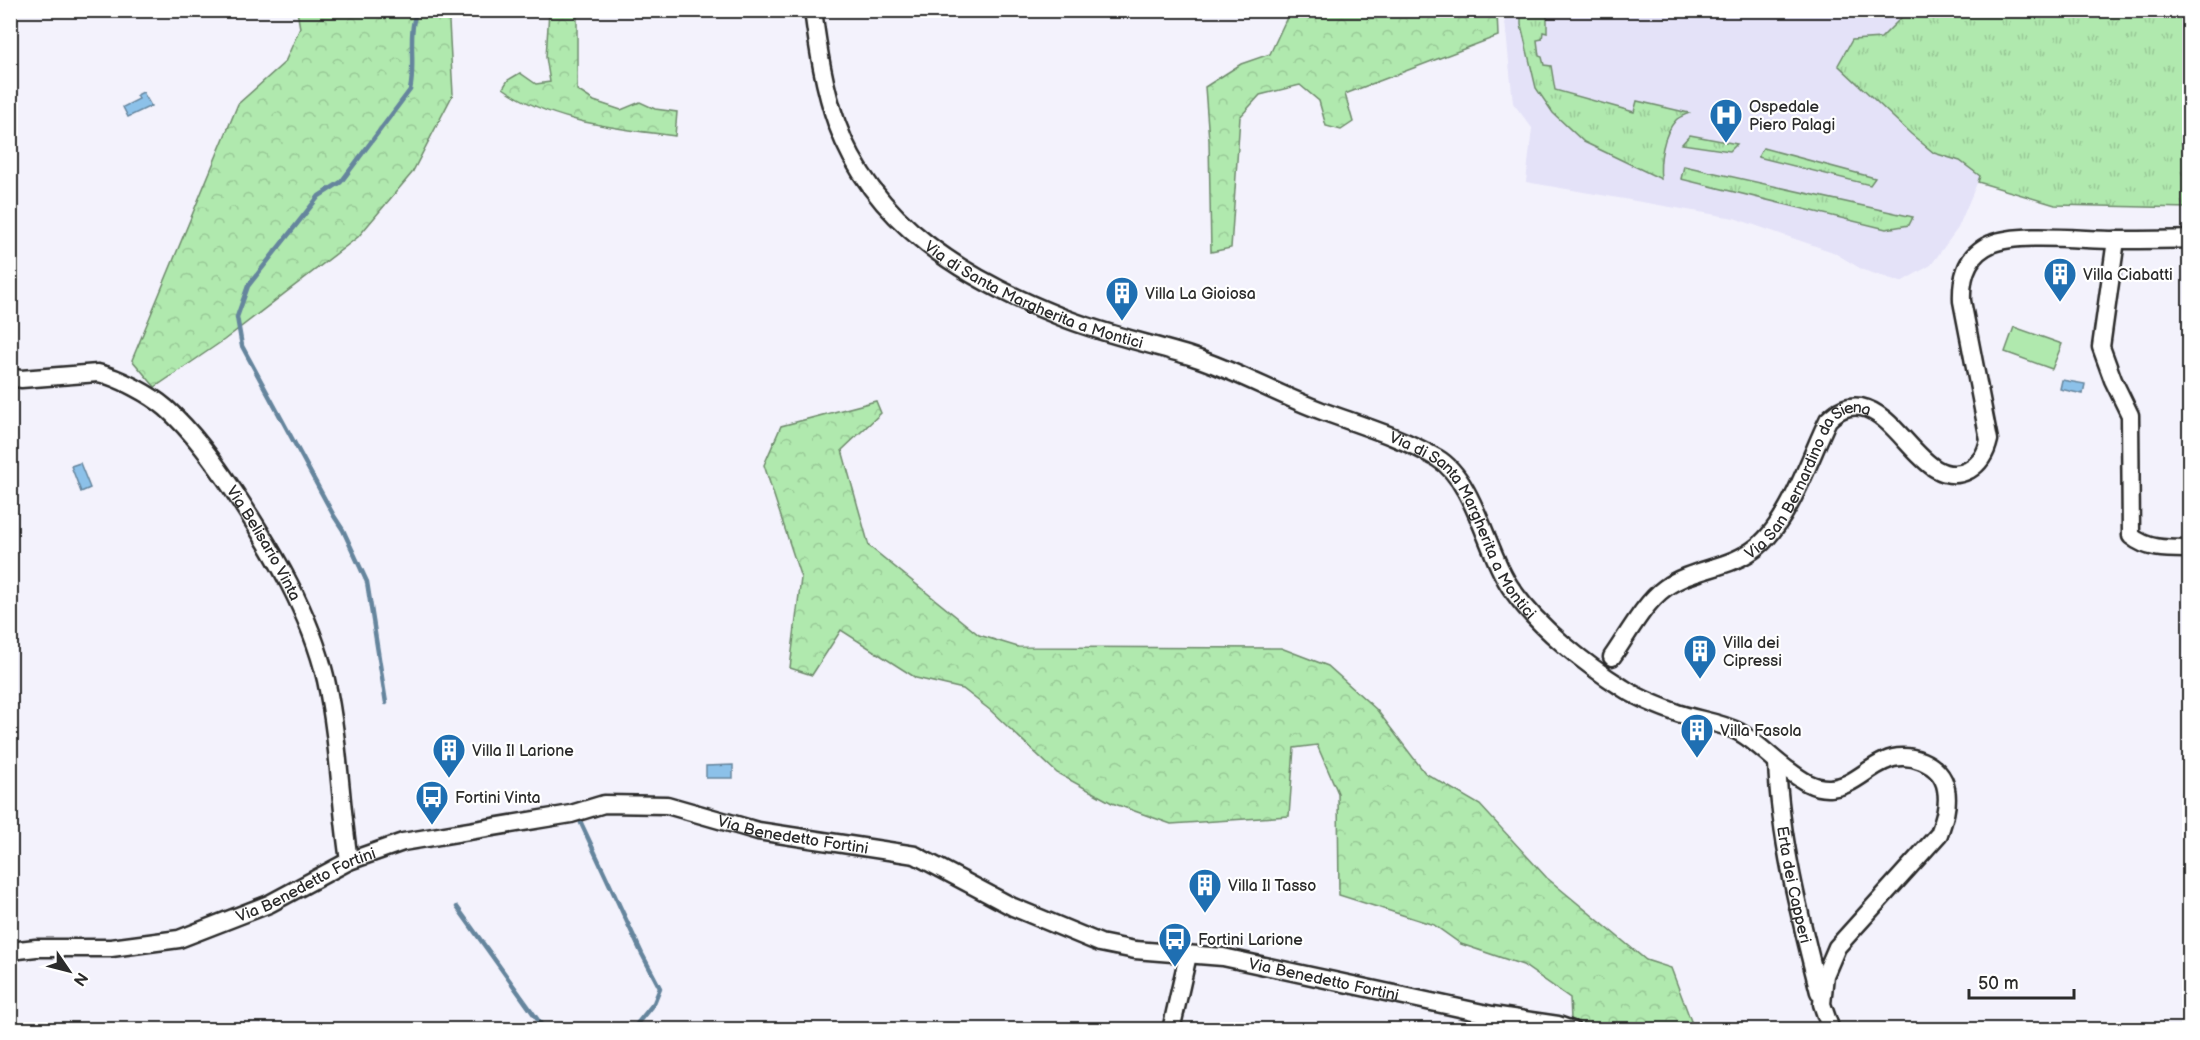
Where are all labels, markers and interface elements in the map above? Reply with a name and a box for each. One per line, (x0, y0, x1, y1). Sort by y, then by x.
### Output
hospital icon: Ospedale Piero Palagi (1708, 97, 1744, 144)
place label: Ospedale Piero Palagi (1749, 98, 1835, 135)
street label: Via di Santa Margherita a Montici (920, 237, 1145, 353)
building icon: Villa Ciabatti (2042, 256, 2078, 303)
place label: Villa Ciabatti (2083, 266, 2173, 285)
building icon: Villa La Gioiosa (1104, 275, 1140, 322)
place label: Villa La Gioiosa (1145, 285, 1256, 304)
street label: Via San Bernardino da Siena (1742, 398, 1873, 564)
street label: Via di Santa Margherita a Montici (1386, 428, 1539, 623)
street label: Via Belisario Vinta (222, 482, 304, 604)
building icon: Villa dei Cipressi (1682, 633, 1718, 680)
place label: Villa dei Cipressi (1723, 634, 1782, 671)
building icon: Villa Fasola (1679, 712, 1715, 759)
place label: Villa Fasola (1720, 722, 1802, 741)
building icon: Villa Il Larione (431, 732, 467, 779)
place label: Villa Il Larione (472, 742, 574, 761)
bus stop icon: Fortini Vinta (414, 779, 450, 826)
place label: Fortini Vinta (455, 789, 541, 808)
street label: Via Benedetto Fortini (715, 812, 870, 859)
street label: Erta dei Capperi (1772, 825, 1814, 945)
street label: Via Benedetto Fortini (234, 844, 378, 927)
building icon: Villa Il Tasso (1187, 867, 1223, 914)
place label: Villa Il Tasso (1228, 877, 1316, 896)
bus stop icon: Fortini Larione (1157, 921, 1193, 968)
place label: Fortini Larione (1198, 931, 1303, 950)
north arrow (39, 941, 99, 1001)
street label: Via Benedetto Fortini (1247, 955, 1400, 1006)
scale bar (1969, 962, 2074, 1000)
text: N (69, 968, 91, 989)
text: 50 m (1978, 973, 2019, 994)

